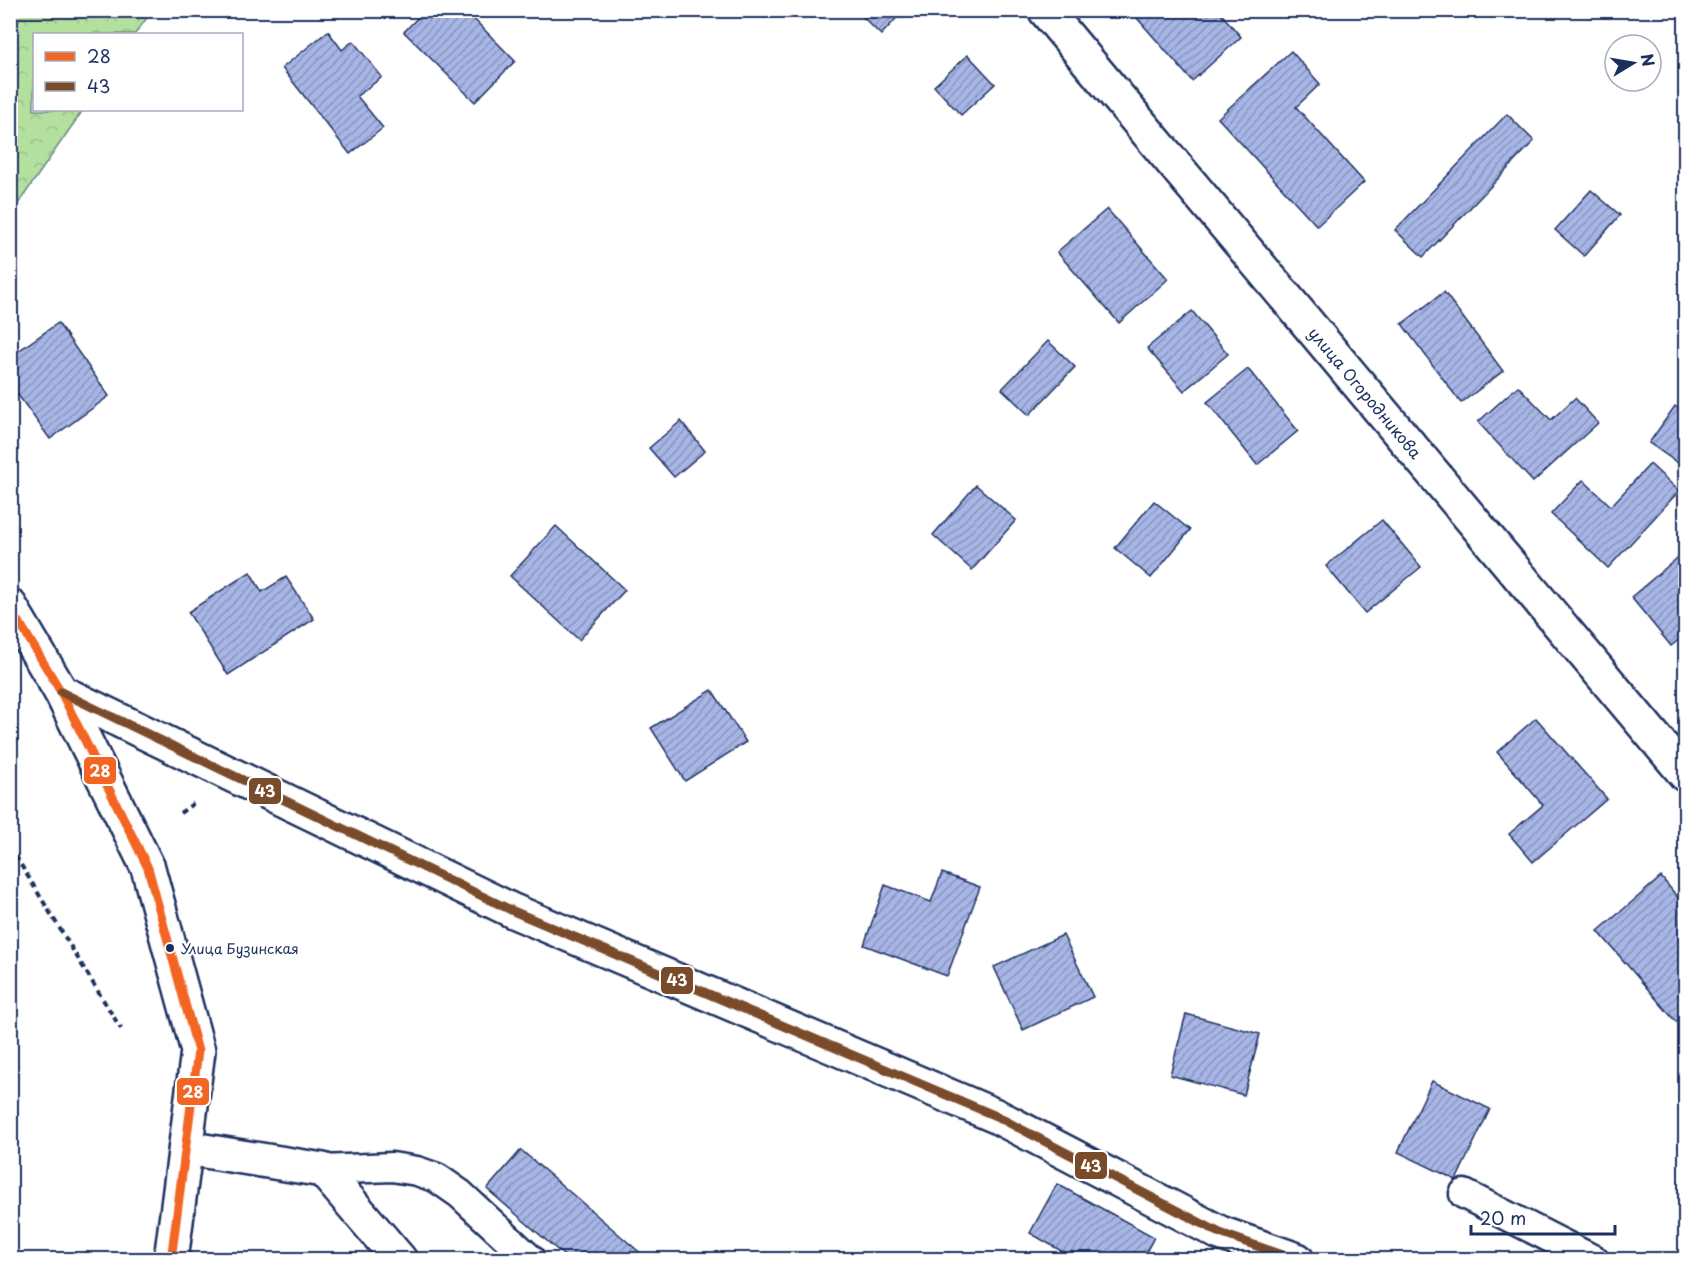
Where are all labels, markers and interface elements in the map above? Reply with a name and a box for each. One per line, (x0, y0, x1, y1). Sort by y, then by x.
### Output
legend (33, 33, 243, 111)
north arrow (1603, 33, 1663, 93)
text: 28 (87, 42, 111, 69)
text: N (1636, 51, 1662, 68)
text: 43 (87, 72, 110, 99)
street label: улица Огородникова (1304, 321, 1428, 463)
line badge: 28 (83, 756, 117, 785)
text: 28 (89, 758, 111, 782)
line badge: 43 (248, 777, 282, 805)
text: 43 (254, 778, 276, 802)
place label: Улица Бузинская (181, 938, 299, 959)
marker: Улица Бузинская (164, 942, 176, 954)
line badge: 43 (660, 966, 694, 995)
text: 43 (666, 967, 688, 991)
line badge: 28 (176, 1077, 210, 1106)
text: 28 (182, 1079, 204, 1103)
line badge: 43 (1074, 1151, 1108, 1180)
text: 43 (1080, 1153, 1102, 1177)
scale bar (1471, 1198, 1615, 1236)
text: 20 m (1480, 1204, 1526, 1231)

